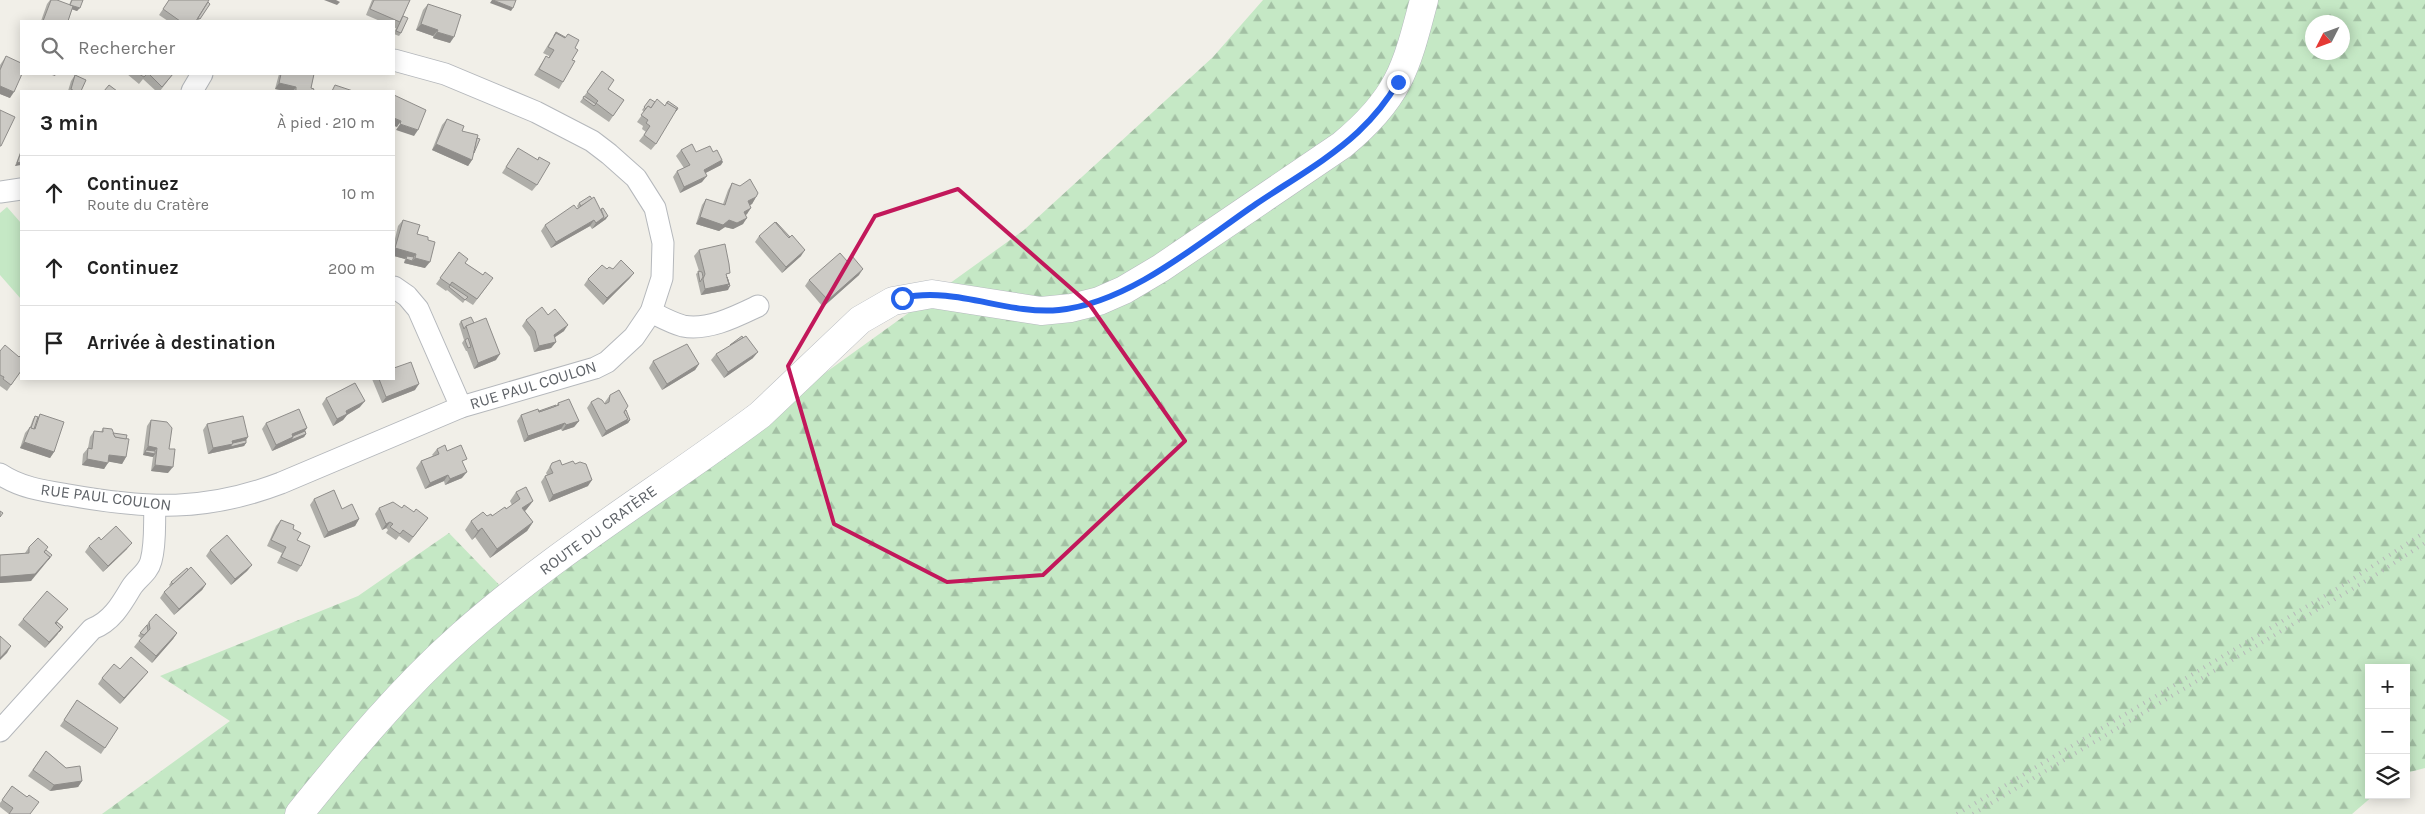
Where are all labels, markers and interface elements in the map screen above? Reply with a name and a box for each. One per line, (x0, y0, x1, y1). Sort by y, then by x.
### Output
north arrow (2305, 15, 2350, 60)
search box (20, 20, 395, 75)
icon: search (38, 34, 66, 62)
text: Rechercher (78, 37, 175, 59)
route end (1387, 71, 1410, 94)
text: 3 min (40, 111, 98, 135)
text: À pied · 210 m (277, 113, 375, 132)
text: Continuez (87, 173, 179, 195)
icon: ahead (40, 179, 68, 207)
text: 10 m (341, 184, 375, 203)
text: Route du Cratère (87, 195, 209, 214)
icon: ahead (40, 254, 68, 282)
text: Continuez (87, 257, 179, 279)
text: 200 m (328, 259, 375, 278)
route start (891, 287, 914, 310)
icon: arrive (40, 329, 68, 357)
text: Arrivée à destination (87, 332, 276, 354)
street label: RUE PAUL COULON (467, 357, 599, 413)
street label: RUE PAUL COULON (40, 480, 172, 514)
street label: ROUTE DU CRATÈRE (536, 481, 660, 579)
map controls (2365, 664, 2410, 799)
button: + (2365, 664, 2410, 709)
button: − (2365, 709, 2410, 754)
button: layers (2365, 754, 2410, 799)

